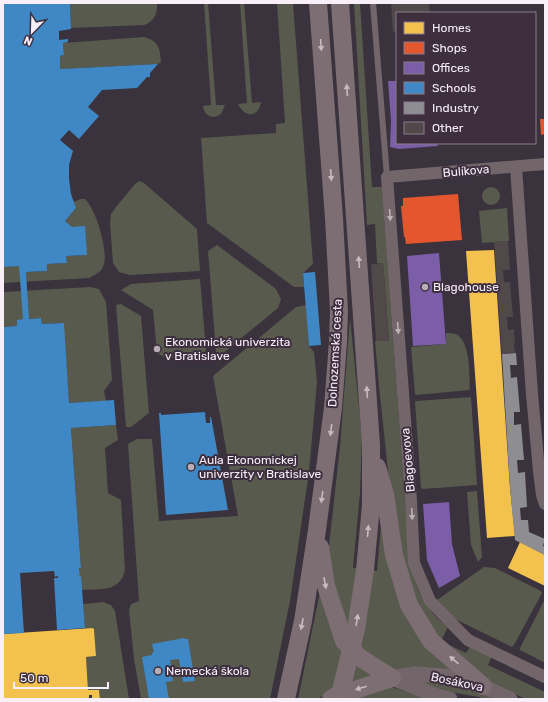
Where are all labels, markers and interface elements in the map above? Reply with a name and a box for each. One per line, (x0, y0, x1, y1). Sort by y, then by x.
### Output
north arrow (12, 12, 52, 52)
legend (396, 12, 536, 144)
text: Homes (432, 21, 471, 35)
text: N (22, 33, 34, 48)
one-way arrow (318, 39, 325, 51)
text: Shops (432, 41, 467, 55)
text: Offices (432, 61, 470, 75)
text: Schools (432, 81, 476, 95)
one-way arrow (343, 84, 350, 96)
text: Industry (432, 101, 479, 115)
text: Other (432, 121, 464, 135)
street label: Bulíkova (442, 162, 490, 180)
one-way arrow (328, 169, 335, 181)
one-way arrow (387, 209, 393, 221)
one-way arrow (355, 256, 362, 268)
place label: Blagohouse (433, 280, 499, 294)
marker: Blagohouse (420, 282, 430, 292)
street label: Dolnozemská cesta (325, 299, 345, 407)
one-way arrow (394, 322, 401, 334)
place label: Ekonomická univerzita v Bratislave (165, 335, 290, 363)
marker: Ekonomická univerzita v Bratislave (152, 344, 162, 354)
one-way arrow (364, 386, 371, 398)
one-way arrow (327, 424, 334, 436)
street label: Blagoevova (398, 427, 418, 493)
place label: Aula Ekonomickej univerzity v Bratislave (199, 453, 322, 481)
marker: Aula Ekonomickej univerzity v Bratislave (186, 462, 196, 472)
one-way arrow (319, 491, 325, 503)
one-way arrow (409, 508, 415, 521)
one-way arrow (365, 525, 372, 537)
one-way arrow (323, 577, 329, 589)
one-way arrow (354, 614, 360, 626)
one-way arrow (299, 618, 305, 630)
one-way arrow (449, 656, 459, 665)
scale bar (14, 664, 108, 690)
place label: Nemecká škola (166, 664, 249, 678)
marker: Nemecká škola (153, 666, 163, 676)
street label: Bosákova (430, 670, 484, 694)
text: 50 m (20, 671, 48, 685)
one-way arrow (355, 685, 367, 691)

